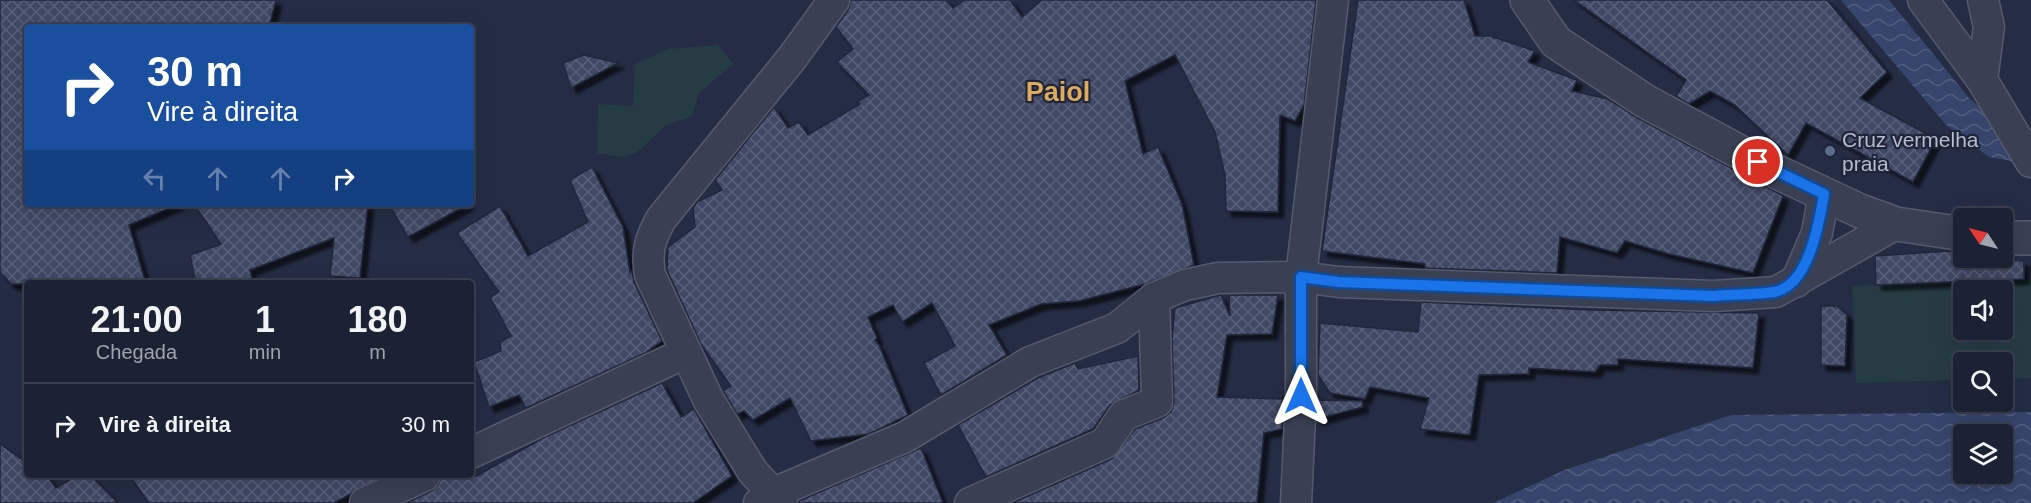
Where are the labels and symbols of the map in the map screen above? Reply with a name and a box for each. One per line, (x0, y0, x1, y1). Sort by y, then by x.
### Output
district label: Paiol (1026, 77, 1090, 107)
place label: Cruz vermelha praia (1842, 128, 1979, 175)
pin (1732, 136, 1783, 187)
marker: Cruz vermelha praia (1823, 144, 1837, 158)
north arrow (1953, 208, 2013, 268)
position arrow (1269, 364, 1333, 428)

